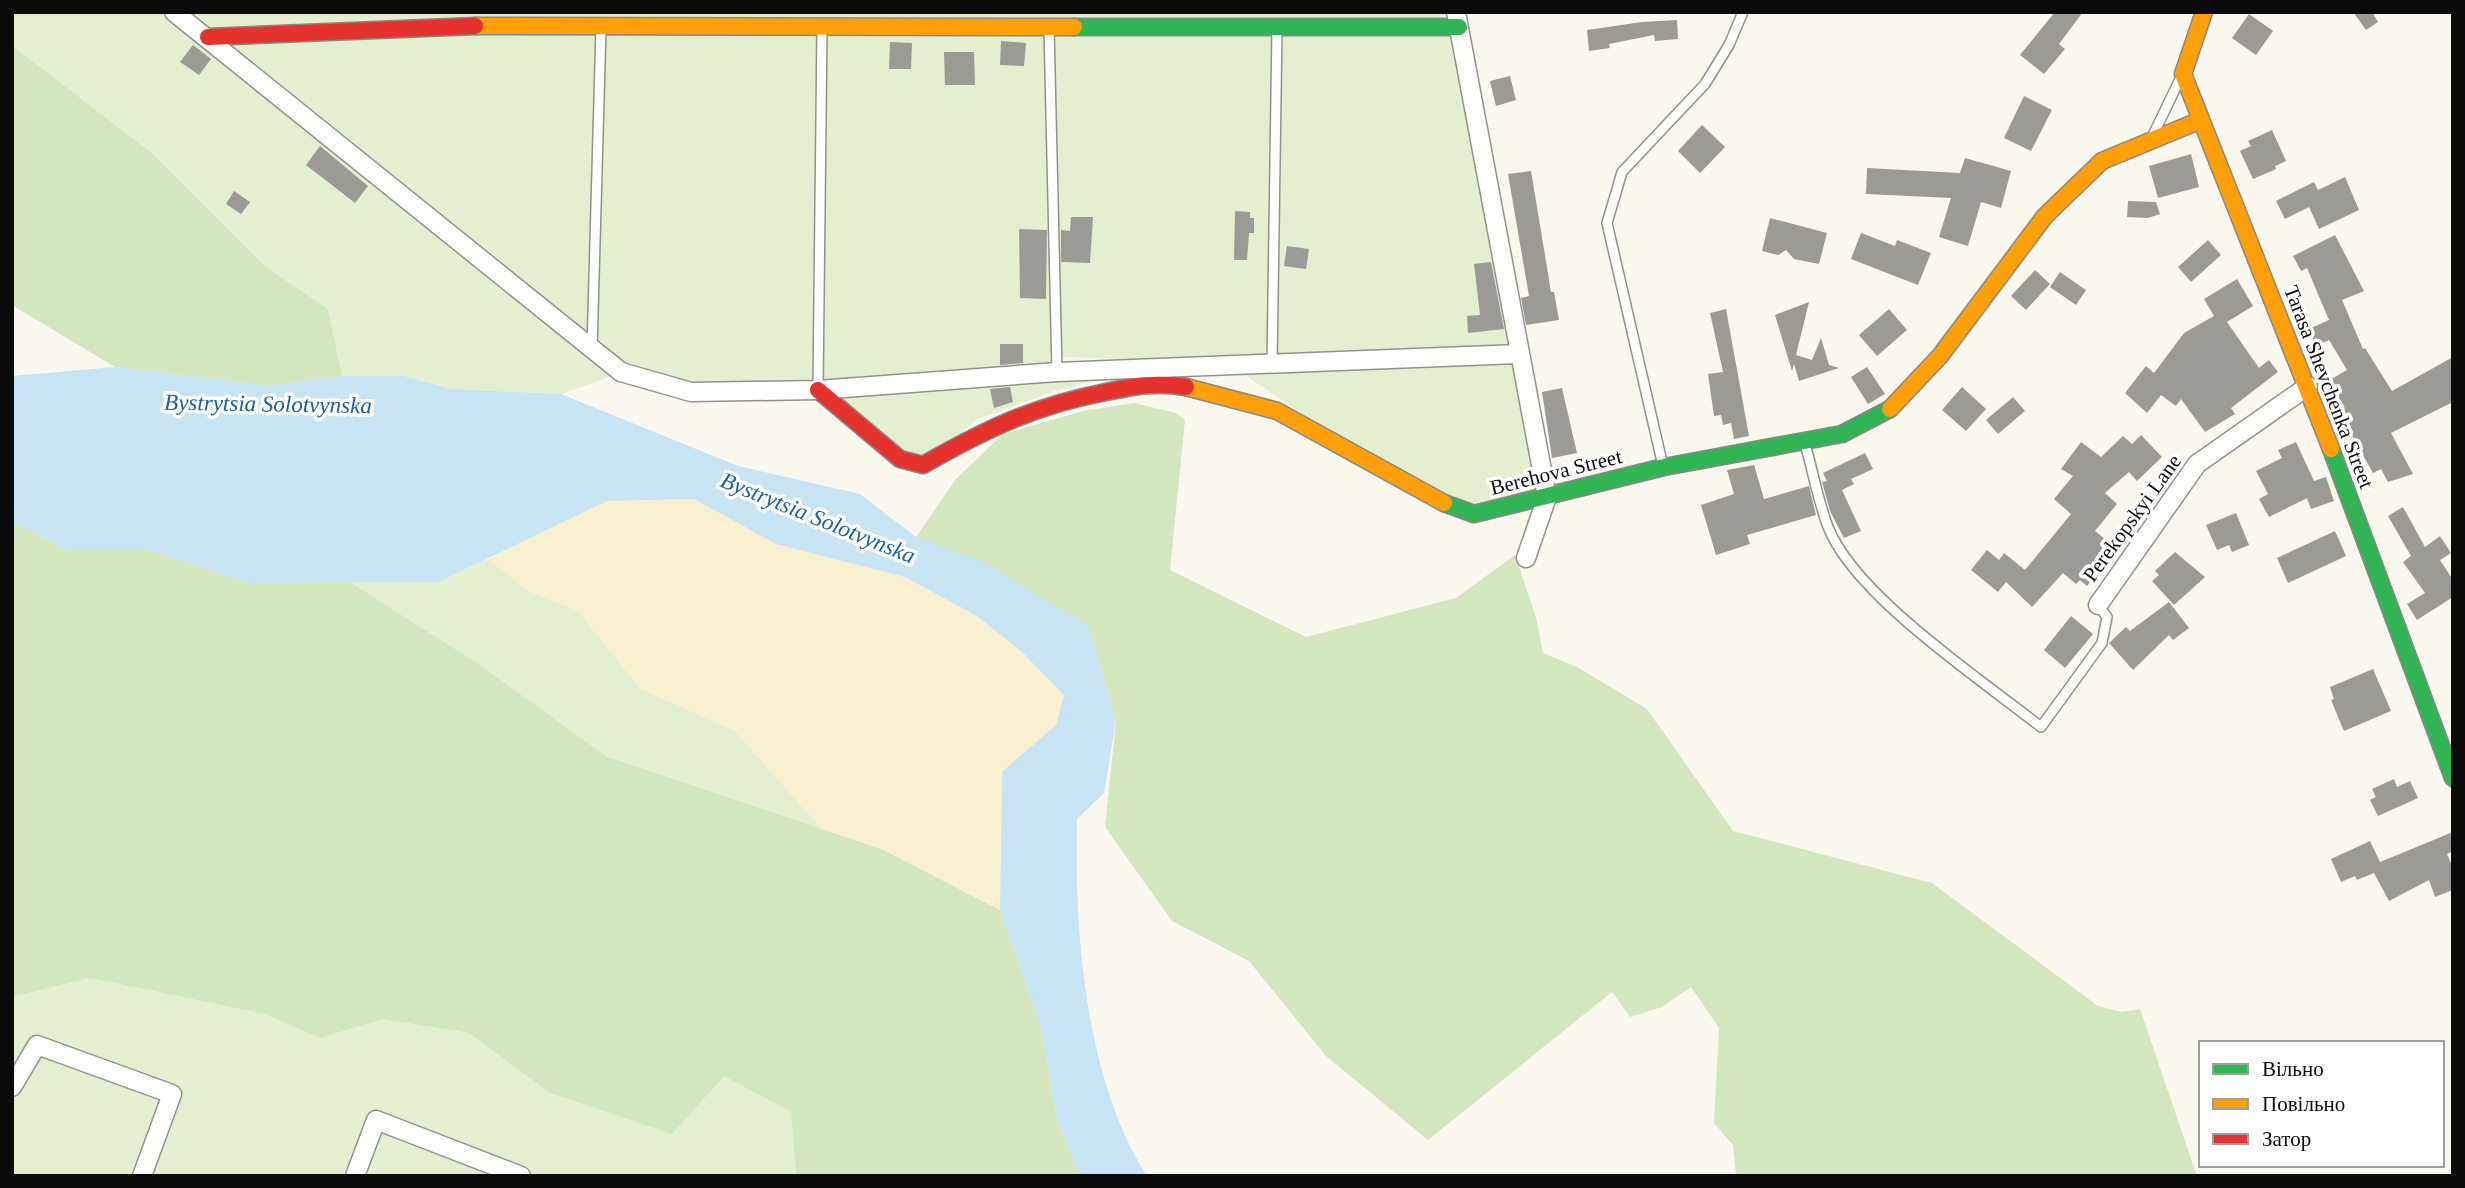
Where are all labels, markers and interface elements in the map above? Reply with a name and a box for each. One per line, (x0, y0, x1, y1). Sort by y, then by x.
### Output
street label: Tarasa Shevchenka Street (2279, 282, 2379, 492)
water label: Bystrytsia Solotvynska (164, 390, 372, 418)
street label: Berehova Street (1488, 444, 1624, 500)
street label: Perekopskyi Lane (2078, 450, 2186, 586)
water label: Bystrytsia Solotvynska (717, 468, 919, 568)
legend (2199, 1041, 2444, 1167)
text: Вільно (2262, 1057, 2324, 1081)
text: Повільно (2262, 1092, 2345, 1116)
text: Затор (2262, 1127, 2311, 1151)

